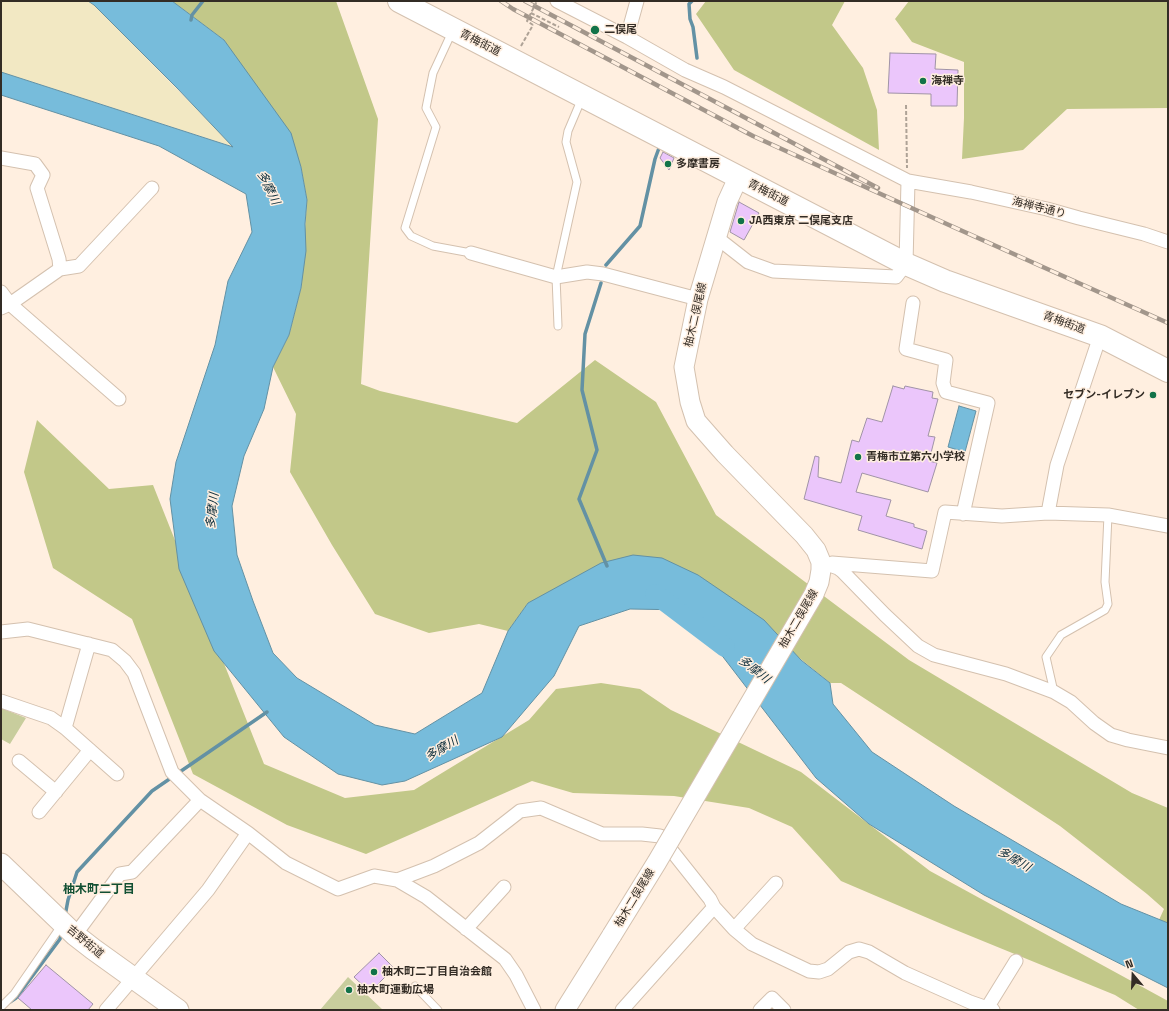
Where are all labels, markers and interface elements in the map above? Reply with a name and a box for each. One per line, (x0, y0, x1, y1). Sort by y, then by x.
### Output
place label: 二俣尾 (604, 23, 637, 37)
marker: 二俣尾 (589, 24, 601, 36)
street label: 青梅街道 (457, 27, 503, 59)
place label: 海禅寺 (931, 74, 964, 88)
marker: 海禅寺 (918, 76, 928, 86)
place label: 多摩書房 (676, 157, 720, 171)
marker: 多摩書房 (663, 159, 673, 169)
water label: 多摩川 (254, 169, 282, 207)
street label: 青梅街道 (745, 177, 791, 209)
street label: 海禅寺通り (1011, 195, 1067, 221)
place label: JA西東京 二俣尾支店 (749, 214, 853, 228)
marker: JA西東京 二俣尾支店 (736, 216, 746, 226)
street label: 柚木二俣尾線 (682, 281, 710, 349)
street label: 青梅街道 (1041, 309, 1087, 337)
place label: セブン-イレブン (1063, 388, 1145, 402)
marker: セブン-イレブン (1148, 390, 1158, 400)
place label: 青梅市立第六小学校 (866, 450, 965, 464)
marker: 青梅市立第六小学校 (853, 452, 863, 462)
water label: 多摩川 (204, 492, 222, 530)
street label: 柚木二俣尾線 (777, 587, 821, 651)
water label: 多摩川 (735, 653, 773, 687)
water label: 多摩川 (423, 734, 461, 764)
water label: 多摩川 (995, 845, 1033, 875)
street label: 柚木二俣尾線 (612, 866, 658, 930)
district label: 柚木町二丁目 (63, 883, 135, 897)
street label: 吉野街道 (64, 923, 106, 961)
north arrow (1113, 955, 1153, 995)
text: N (1123, 956, 1135, 971)
place label: 柚木町二丁目自治会館 (382, 965, 492, 979)
marker: 柚木町二丁目自治会館 (369, 967, 379, 977)
place label: 柚木町運動広場 (357, 983, 434, 997)
marker: 柚木町運動広場 (344, 985, 354, 995)

